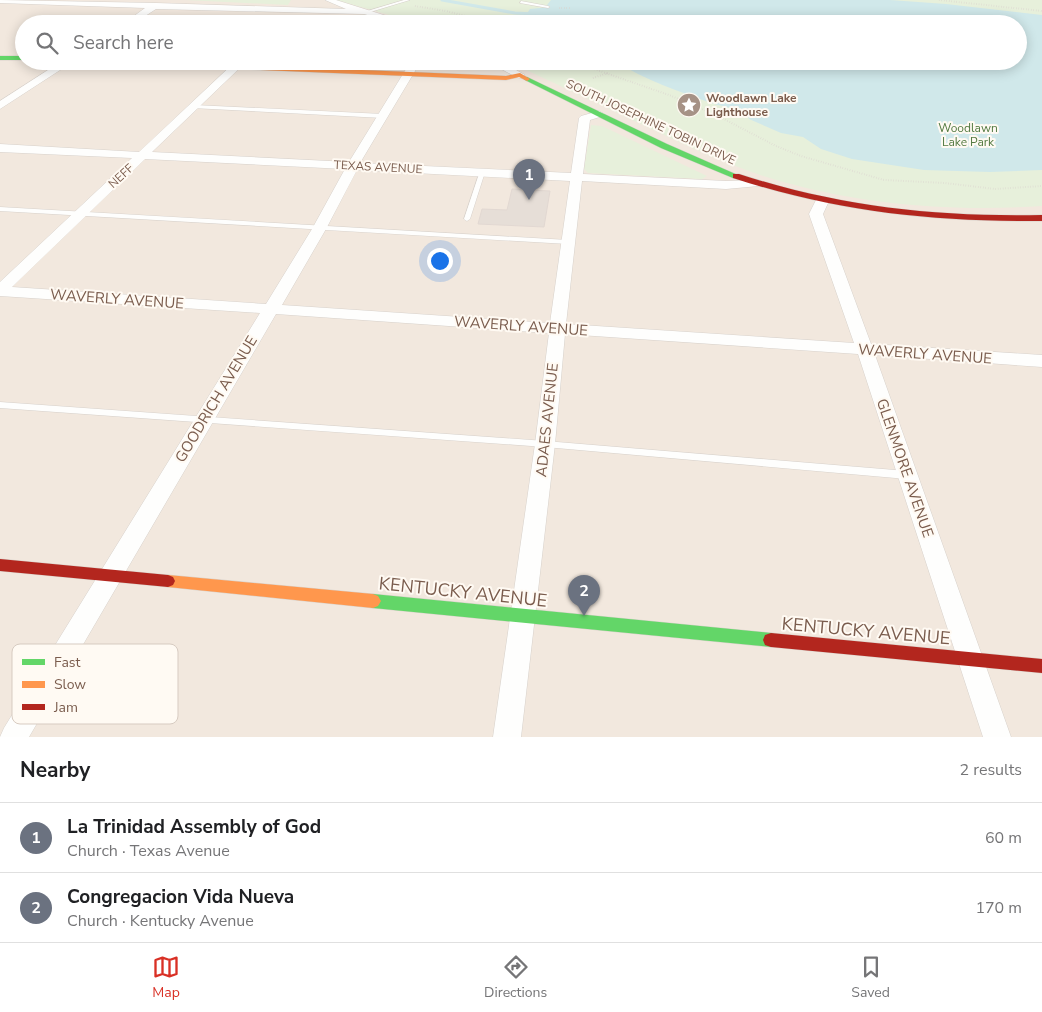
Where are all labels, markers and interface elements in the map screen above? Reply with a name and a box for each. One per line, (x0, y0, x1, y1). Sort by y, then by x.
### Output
search box (15, 15, 1027, 70)
icon: search (33, 29, 61, 57)
text: Search here (73, 30, 174, 56)
street label: SOUTH JOSEPHINE TOBIN DRIVE (564, 76, 738, 168)
place label: Woodlawn Lake Lighthouse (706, 90, 797, 120)
place icon: Woodlawn Lake Lighthouse (676, 92, 702, 118)
park label: Woodlawn Lake Park (938, 120, 998, 150)
street label: TEXAS AVENUE (333, 157, 423, 177)
pin: 1 (513, 159, 545, 200)
street label: NEFF (105, 160, 137, 192)
your location (427, 248, 453, 274)
street label: WAVERLY AVENUE (49, 284, 185, 314)
street label: WAVERLY AVENUE (453, 311, 589, 341)
street label: GOODRICH AVENUE (170, 332, 262, 466)
street label: WAVERLY AVENUE (857, 339, 993, 369)
street label: ADAES AVENUE (531, 362, 563, 478)
street label: GLENMORE AVENUE (872, 396, 938, 540)
street label: KENTUCKY AVENUE (378, 571, 548, 613)
pin: 2 (568, 575, 600, 616)
street label: KENTUCKY AVENUE (781, 612, 951, 650)
legend (12, 644, 178, 724)
text: Fast (54, 653, 80, 672)
text: Slow (54, 675, 86, 694)
text: Jam (53, 698, 78, 717)
text: Nearby (20, 756, 90, 784)
text: 2 results (960, 759, 1022, 781)
text: La Trinidad Assembly of God (67, 814, 321, 840)
text: 1 (31, 827, 41, 849)
text: 60 m (985, 827, 1022, 849)
text: Church · Texas Avenue (67, 840, 230, 862)
text: Congregacion Vida Nueva (67, 884, 294, 910)
text: 2 (31, 897, 41, 919)
text: 170 m (975, 897, 1022, 919)
text: Church · Kentucky Avenue (67, 910, 254, 932)
tab: Map (152, 953, 180, 1002)
tab: Directions (484, 953, 547, 1002)
tab: Saved (851, 953, 890, 1002)

